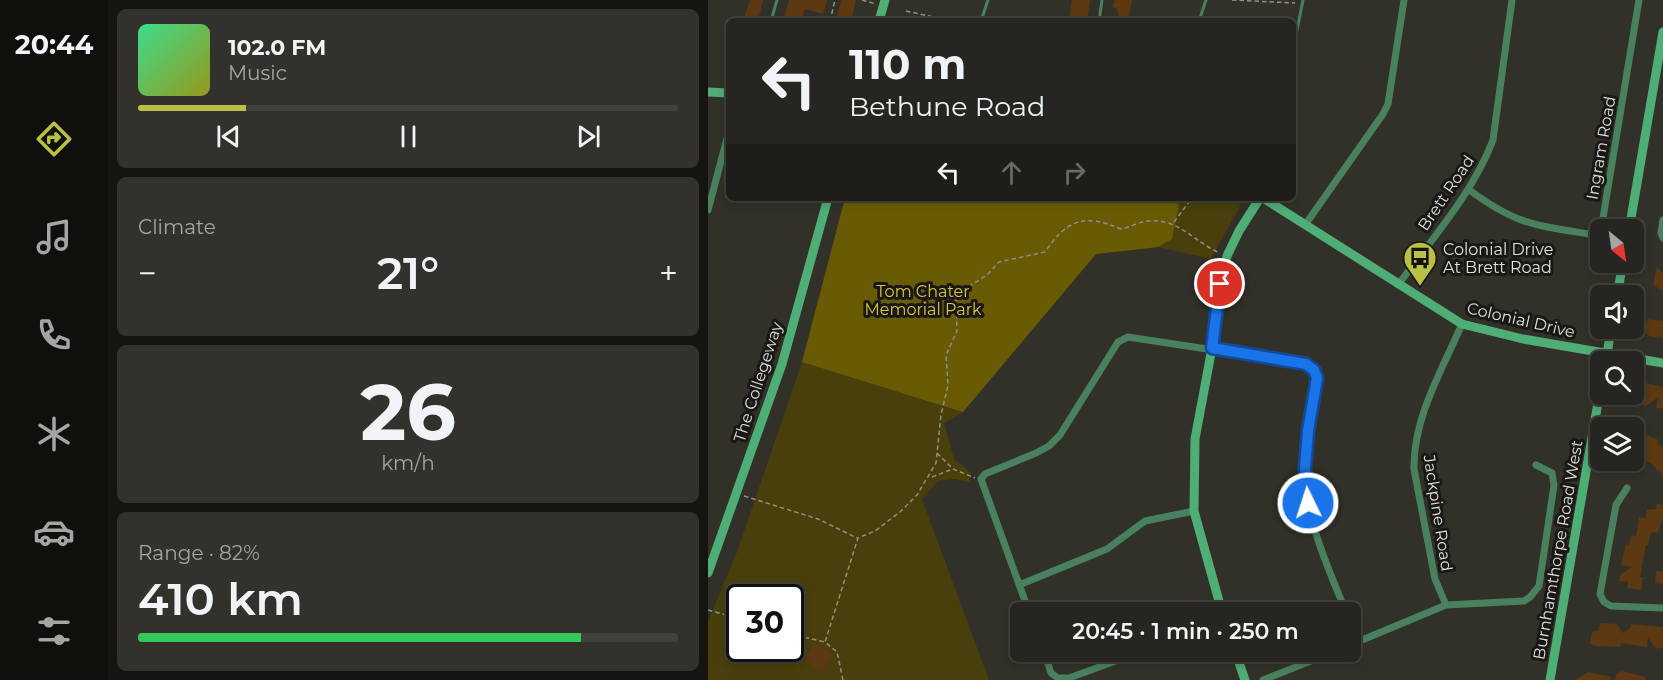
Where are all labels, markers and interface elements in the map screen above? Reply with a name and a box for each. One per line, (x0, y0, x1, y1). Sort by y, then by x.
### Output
text: 20:44 (15, 28, 93, 61)
text: 102.0 FM (228, 34, 326, 61)
text: 110 m (849, 38, 966, 90)
icon: left (750, 42, 828, 120)
text: Music (228, 61, 287, 85)
text: Bethune Road (849, 90, 1045, 123)
street label: Ingram Road (1583, 95, 1619, 201)
icon: directions (33, 118, 75, 160)
icon: previous (212, 120, 245, 153)
icon: pause (392, 120, 425, 153)
icon: next (572, 120, 605, 153)
street label: Brett Road (1414, 152, 1478, 234)
icon: left (932, 156, 965, 189)
icon: ahead (995, 156, 1028, 189)
icon: right (1058, 156, 1091, 189)
text: Climate (138, 215, 216, 239)
icon: music (33, 216, 75, 258)
north arrow (1590, 219, 1644, 273)
map controls (1590, 219, 1644, 471)
bus stop icon: Colonial Drive At Brett Road (1402, 240, 1438, 287)
place label: Colonial Drive At Brett Road (1443, 240, 1553, 277)
text: 21° (377, 245, 439, 300)
text: − (138, 253, 157, 293)
text: + (659, 253, 678, 293)
pin (1194, 258, 1245, 309)
icon: arrive (1203, 267, 1236, 300)
park label: Tom Chater Memorial Park (864, 282, 982, 319)
button: sound (1590, 285, 1644, 339)
street label: Colonial Drive (1465, 298, 1577, 342)
icon: phone (33, 314, 75, 356)
street label: The Collegeway (730, 319, 786, 444)
button: search (1590, 351, 1644, 405)
text: 26 (360, 364, 456, 460)
icon: climate (33, 413, 75, 455)
button: layers (1590, 417, 1644, 471)
street label: Burnhamthorpe Road West (1529, 438, 1587, 661)
text: km/h (381, 451, 435, 475)
street label: Jackpine Road (1419, 453, 1457, 572)
position arrow (1276, 471, 1340, 535)
icon: car (33, 511, 75, 553)
text: Range · 82% (138, 541, 260, 565)
text: 410 km (138, 571, 303, 626)
speed limit sign: 30 (726, 584, 804, 662)
icon: filters (33, 610, 75, 652)
text: 20:45 · 1 min · 250 m (1072, 618, 1299, 645)

